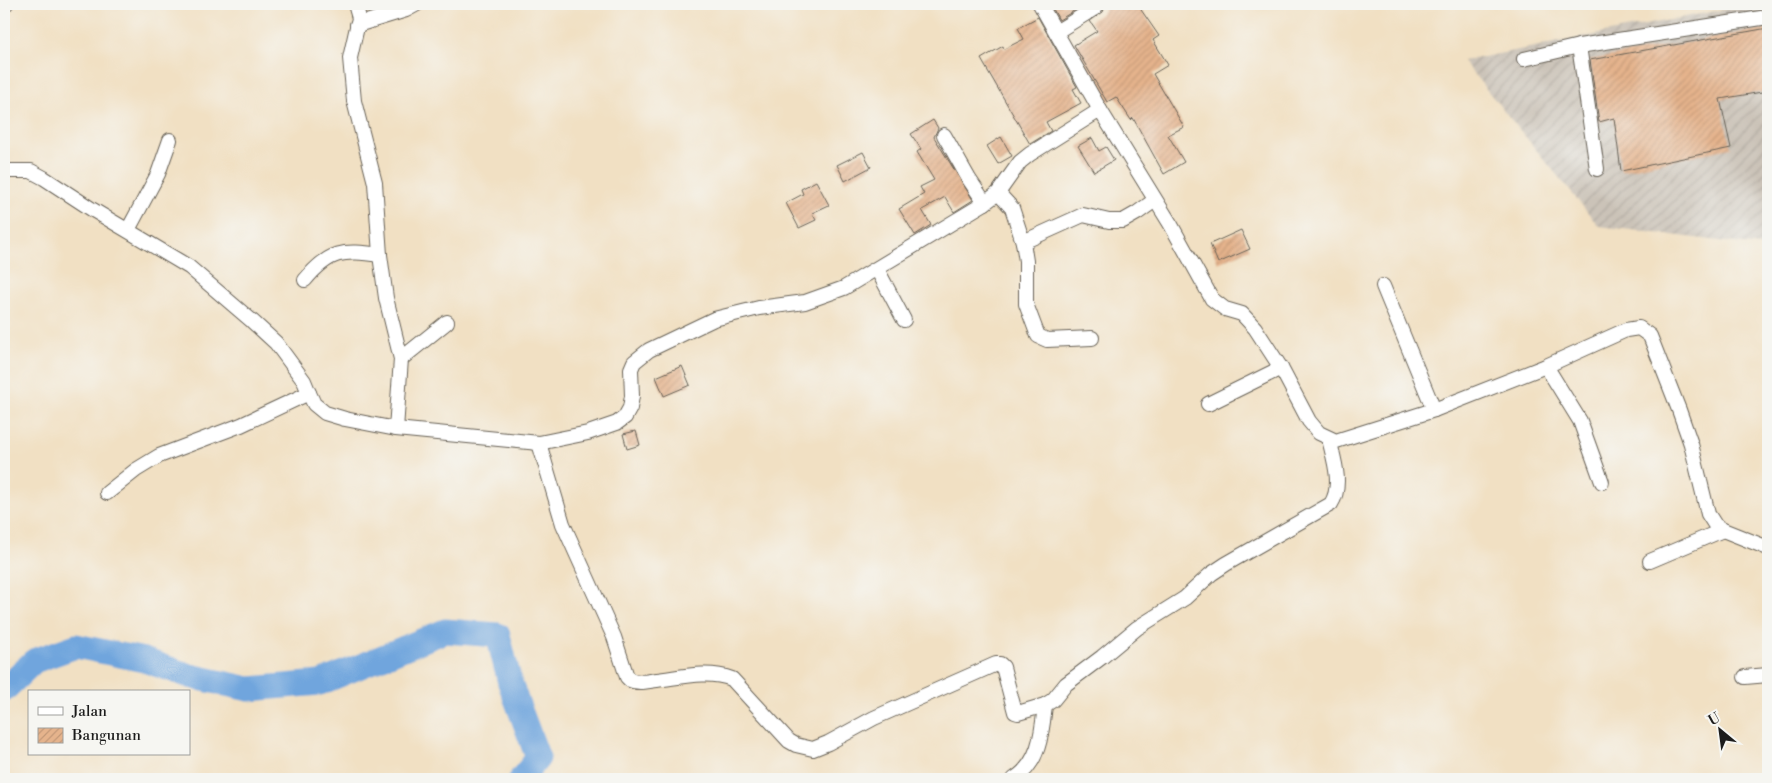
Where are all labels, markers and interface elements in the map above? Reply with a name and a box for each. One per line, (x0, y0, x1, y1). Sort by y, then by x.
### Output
legend (28, 690, 190, 756)
text: Jalan (71, 702, 107, 721)
north arrow (1694, 706, 1744, 756)
text: U (1705, 709, 1723, 730)
text: Bangunan (71, 726, 141, 745)

